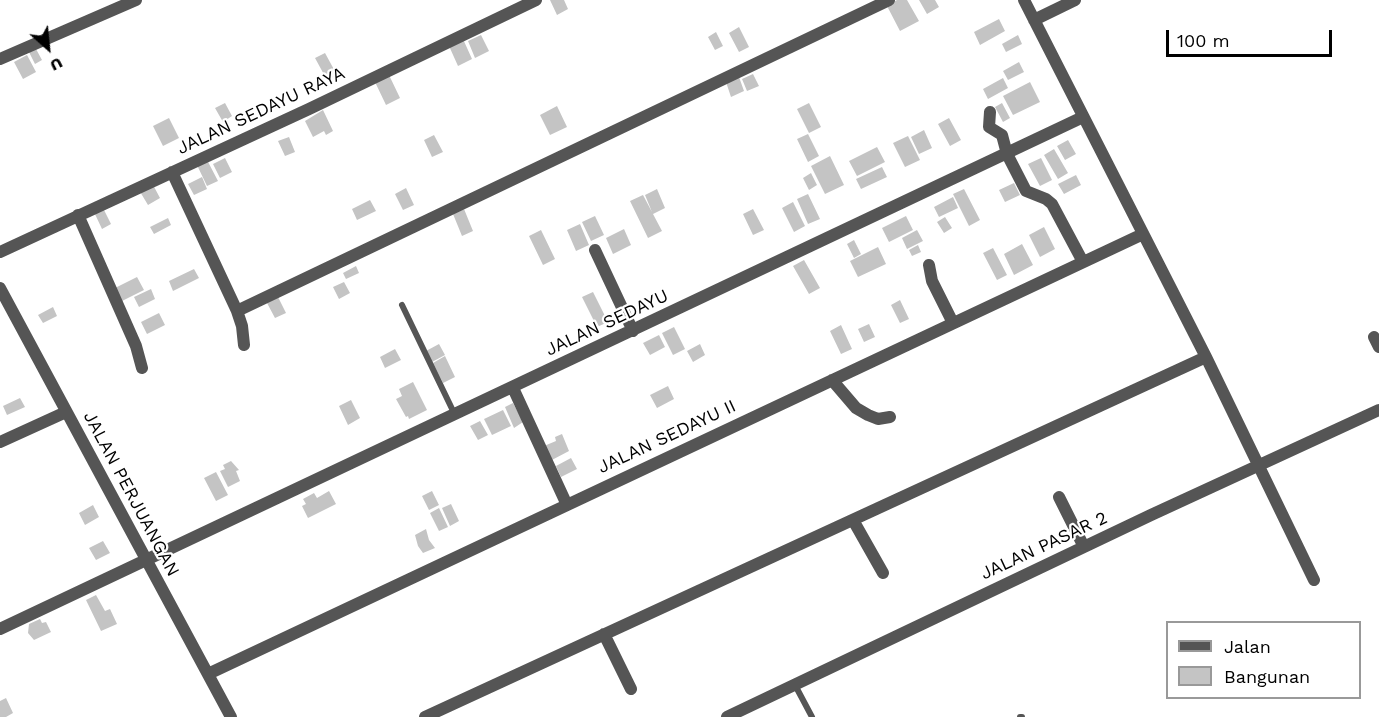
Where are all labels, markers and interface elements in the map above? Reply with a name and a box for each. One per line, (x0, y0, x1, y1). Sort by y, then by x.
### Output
north arrow (18, 18, 78, 78)
scale bar (1169, 18, 1336, 56)
text: 100 m (1177, 30, 1230, 51)
text: U (47, 53, 66, 76)
street label: JALAN SEDAYU RAYA (174, 63, 348, 159)
street label: JALAN SEDAYU (542, 285, 672, 361)
street label: JALAN SEDAYU II (595, 396, 739, 478)
street label: JALAN PERJUANGAN (78, 408, 184, 580)
street label: JALAN PASAR 2 (977, 507, 1111, 585)
legend (1166, 621, 1361, 699)
text: Jalan (1224, 636, 1271, 657)
text: Bangunan (1224, 666, 1310, 687)

